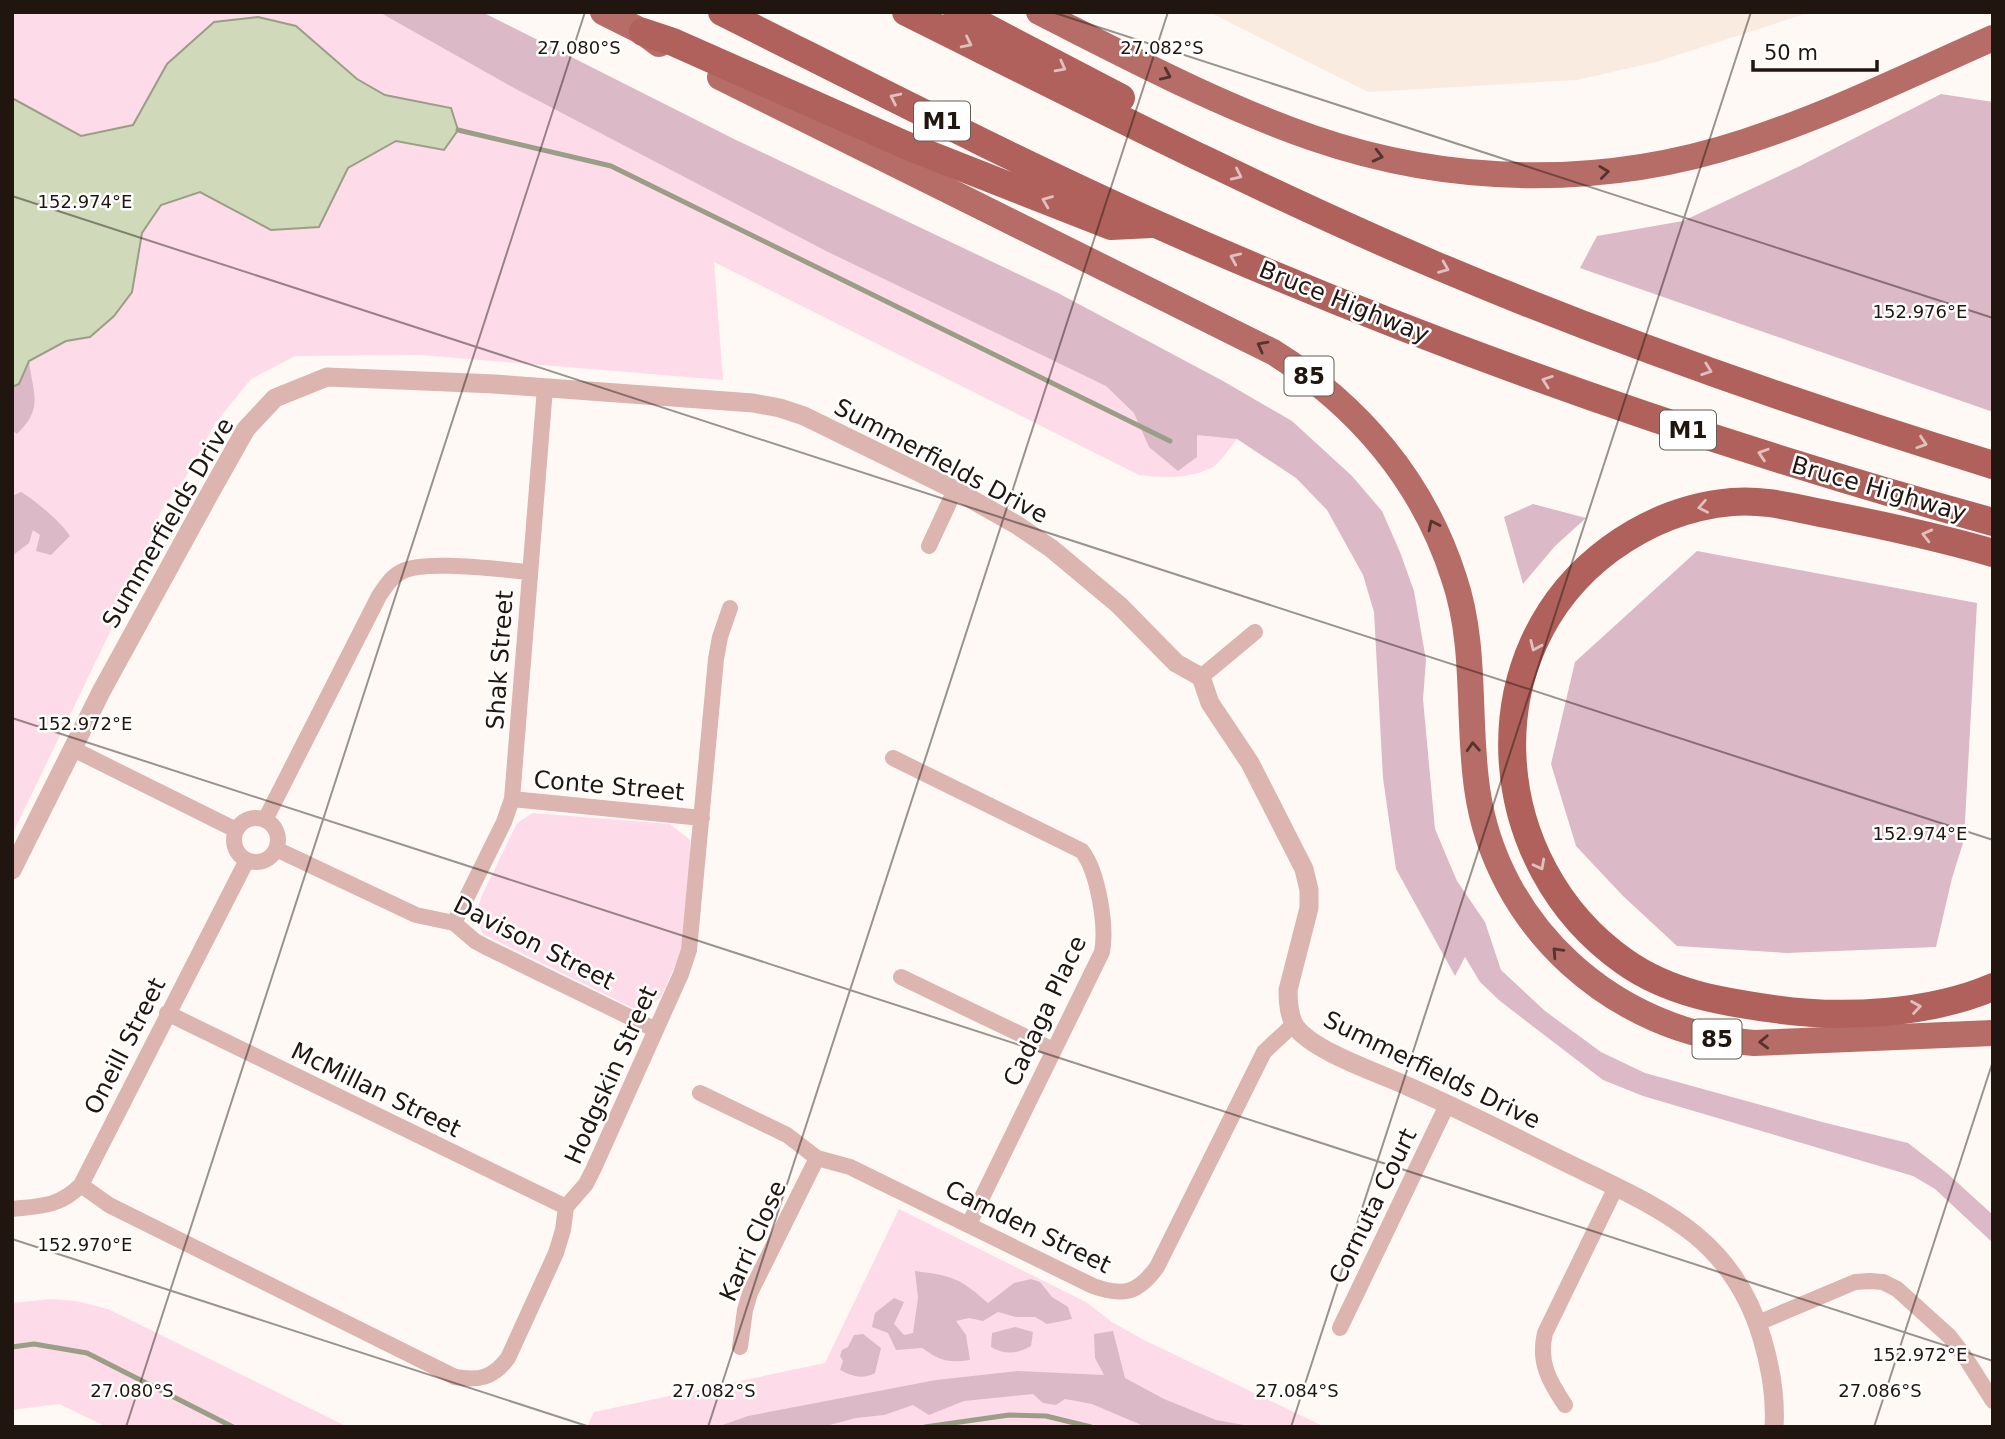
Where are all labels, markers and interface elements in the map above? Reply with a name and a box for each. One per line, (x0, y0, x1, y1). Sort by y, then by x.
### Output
scale bar (1753, 28, 1877, 72)
one-way arrow (960, 34, 972, 48)
text: 27.080°S (537, 37, 621, 58)
text: 27.082°S (1120, 37, 1204, 58)
text: 50 m (1764, 41, 1818, 65)
one-way arrow (1054, 58, 1066, 72)
one-way arrow (1159, 66, 1171, 80)
one-way arrow (890, 92, 902, 106)
road number: M1 (914, 102, 970, 140)
one-way arrow (1372, 148, 1384, 162)
one-way arrow (1598, 164, 1609, 179)
one-way arrow (1229, 166, 1242, 180)
text: 152.974°E (38, 191, 132, 212)
one-way arrow (1042, 196, 1054, 210)
one-way arrow (1230, 252, 1242, 266)
street label: Bruce Highway (1255, 255, 1433, 349)
one-way arrow (1437, 260, 1449, 274)
text: 152.976°E (1873, 301, 1967, 322)
one-way arrow (1257, 341, 1269, 354)
road number: 85 (1284, 356, 1334, 396)
one-way arrow (1700, 362, 1712, 376)
one-way arrow (1542, 375, 1554, 389)
street label: Summerfields Drive (829, 393, 1053, 529)
road number: M1 (1660, 410, 1716, 450)
street label: Summerfields Drive (96, 413, 240, 633)
one-way arrow (1916, 435, 1928, 449)
one-way arrow (1757, 448, 1769, 463)
street label: Bruce Highway (1788, 451, 1970, 527)
one-way arrow (1697, 498, 1709, 513)
one-way arrow (1427, 520, 1441, 532)
one-way arrow (1921, 529, 1933, 544)
street label: Shak Street (481, 589, 519, 731)
one-way arrow (1529, 638, 1543, 651)
text: 152.972°E (38, 713, 132, 734)
one-way arrow (1466, 741, 1481, 752)
street label: Conte Street (532, 765, 686, 807)
text: 152.974°E (1873, 823, 1967, 844)
one-way arrow (1532, 858, 1545, 870)
street label: Davison Street (449, 890, 619, 996)
street label: Cadaga Place (998, 931, 1092, 1091)
one-way arrow (1553, 947, 1565, 960)
street label: Oneill Street (79, 973, 171, 1119)
street label: Hodgskin Street (559, 982, 663, 1168)
one-way arrow (1910, 999, 1922, 1014)
street label: Summerfields Drive (1319, 1005, 1545, 1135)
road number: 85 (1692, 1020, 1742, 1058)
one-way arrow (1758, 1034, 1769, 1050)
street label: McMillan Street (287, 1037, 465, 1143)
street label: Cornuta Court (1323, 1124, 1423, 1288)
street label: Camden Street (941, 1175, 1115, 1279)
street label: Karri Close (714, 1176, 792, 1306)
text: 152.970°E (38, 1234, 132, 1255)
text: 152.972°E (1873, 1344, 1967, 1365)
text: 27.080°S (90, 1380, 174, 1401)
text: 27.082°S (672, 1380, 756, 1401)
text: 27.084°S (1255, 1380, 1339, 1401)
text: 27.086°S (1838, 1380, 1922, 1401)

